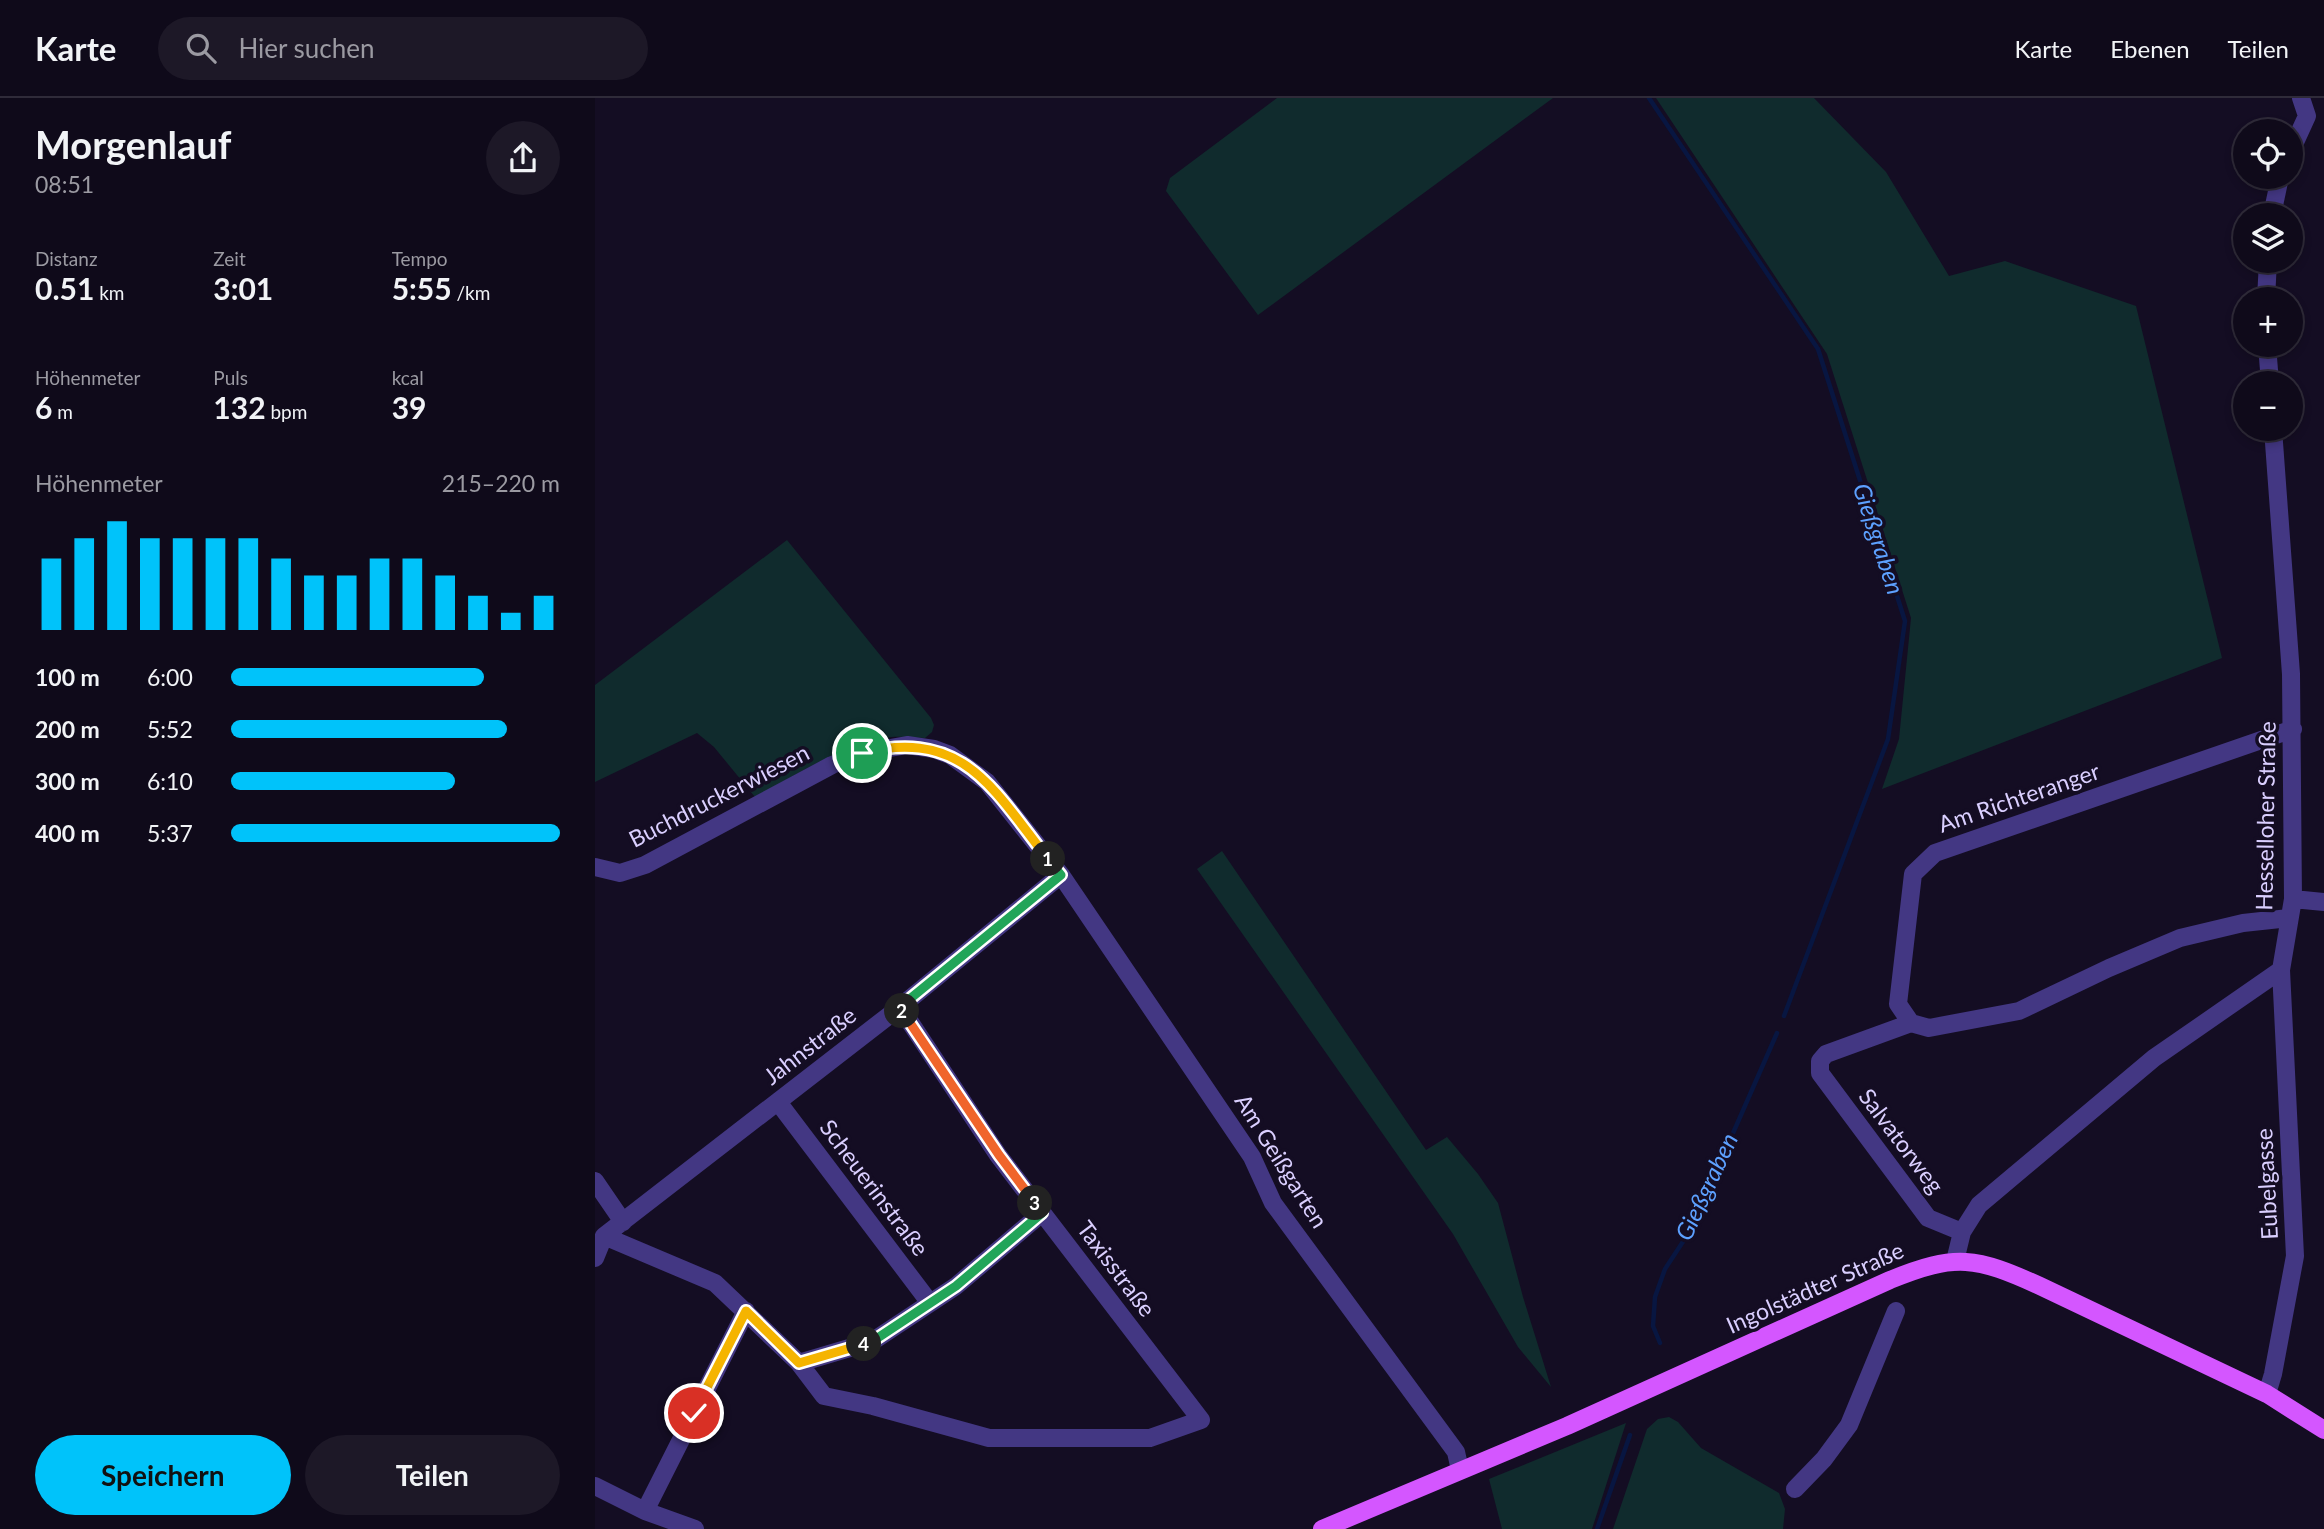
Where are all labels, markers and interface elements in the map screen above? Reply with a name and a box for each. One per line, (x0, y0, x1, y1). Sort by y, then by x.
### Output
search box (158, 17, 648, 80)
text: Karte (35, 28, 116, 68)
icon: search (182, 29, 220, 67)
text: Hier suchen (238, 32, 375, 64)
text: Karte (2015, 34, 2072, 63)
text: Ebenen (2110, 34, 2190, 63)
text: Teilen (2228, 34, 2289, 63)
map controls (2233, 119, 2303, 441)
button: locate (2233, 119, 2303, 189)
text: Morgenlauf (35, 121, 231, 167)
button: share (486, 121, 560, 195)
text: 08:51 (35, 170, 94, 198)
button: layers (2233, 203, 2303, 273)
text: Distanz (35, 247, 98, 270)
text: Zeit (213, 247, 246, 270)
text: Tempo (392, 247, 448, 270)
text: 0.51 (35, 270, 94, 306)
text: 3:01 (213, 270, 273, 306)
text: 5:55 (392, 270, 452, 306)
text: km (94, 281, 124, 304)
text: /km (452, 281, 490, 304)
button: + (2233, 287, 2303, 357)
text: Höhenmeter (35, 366, 141, 389)
text: Puls (213, 366, 248, 389)
text: kcal (392, 366, 424, 389)
button: − (2233, 371, 2303, 441)
text: 6 (35, 389, 52, 425)
text: 132 (213, 389, 266, 425)
text: 39 (392, 389, 426, 425)
text: m (52, 400, 73, 423)
text: bpm (266, 400, 307, 423)
text: Höhenmeter (35, 469, 163, 497)
text: 215–220 m (442, 469, 560, 497)
water label: Gießgraben (1848, 479, 1911, 598)
text: 100 m (35, 663, 100, 691)
text: 6:00 (147, 663, 193, 691)
text: 200 m (35, 715, 100, 743)
text: 5:52 (147, 715, 193, 743)
street label: Hesselloher Straße (2249, 721, 2281, 911)
pin (832, 723, 892, 783)
icon: arrive (843, 734, 881, 772)
street label: Buchdruckerwiesen (624, 738, 813, 853)
street label: Am Richteranger (1934, 756, 2104, 838)
text: 300 m (35, 767, 100, 795)
text: 6:10 (147, 767, 193, 795)
text: 400 m (35, 819, 100, 847)
text: 5:37 (147, 819, 193, 847)
pin: 1 (1030, 842, 1065, 876)
text: 1 (1042, 847, 1053, 870)
pin: 2 (885, 993, 919, 1028)
text: 2 (896, 999, 907, 1022)
street label: Jahnstraße (758, 1000, 861, 1090)
street label: Salvatorweg (1853, 1083, 1950, 1198)
street label: Am Geißgarten (1229, 1088, 1334, 1233)
street label: Scheuerinstraße (814, 1114, 935, 1261)
water label: Gießgraben (1668, 1128, 1743, 1245)
street label: Eubelgasse (2249, 1128, 2283, 1240)
pin: 3 (1017, 1186, 1053, 1220)
text: 3 (1029, 1191, 1040, 1214)
street label: Taxisstraße (1072, 1215, 1162, 1322)
street label: Ingolstädter Straße (1722, 1235, 1908, 1339)
pin: 4 (847, 1326, 881, 1362)
text: 4 (858, 1332, 869, 1355)
pin (664, 1383, 724, 1443)
icon: check (675, 1394, 713, 1432)
button: Speichern (35, 1435, 291, 1515)
button: Teilen (305, 1435, 560, 1515)

